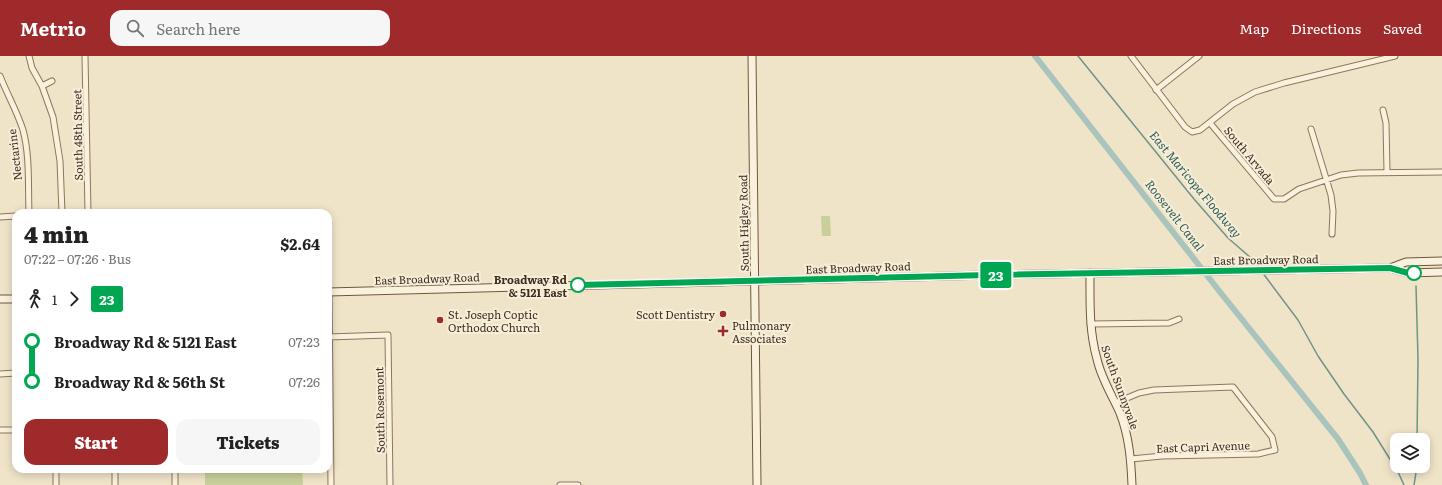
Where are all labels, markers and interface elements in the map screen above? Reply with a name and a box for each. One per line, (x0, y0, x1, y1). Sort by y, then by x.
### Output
search box (110, 10, 390, 46)
text: Metrio (20, 14, 86, 42)
icon: search (124, 17, 146, 39)
text: Search here (156, 17, 240, 40)
text: Map (1239, 18, 1269, 38)
text: Directions (1291, 18, 1361, 38)
text: Saved (1383, 18, 1422, 38)
street label: South 48th Street (68, 89, 86, 181)
street label: South Arvada (1221, 122, 1279, 188)
water label: East Maricopa Floodway (1146, 127, 1246, 241)
street label: Nectarine (3, 128, 25, 182)
street label: South Higley Road (734, 174, 752, 272)
water label: Roosevelt Canal (1141, 176, 1209, 255)
text: 4 min (24, 217, 89, 250)
text: $2.64 (280, 232, 320, 255)
text: 07:22 – 07:26 · Bus (24, 249, 131, 268)
street label: East Broadway Road (1213, 250, 1319, 268)
street label: East Broadway Road (805, 257, 911, 277)
line badge: 23 (978, 262, 1014, 288)
text: 23 (988, 265, 1004, 285)
unlabelled marker (1406, 265, 1422, 281)
street label: East Broadway Road (374, 268, 480, 288)
place label: Broadway Rd & 5121 East (494, 271, 567, 300)
marker: Broadway Rd & 5121 East (570, 277, 586, 293)
icon: walk (24, 288, 46, 310)
icon: forward (63, 288, 85, 310)
text: 23 (99, 289, 115, 309)
text: 1 (52, 290, 57, 309)
place label: St. Joseph Coptic Orthodox Church (448, 306, 540, 335)
place label: Scott Dentistry (636, 306, 716, 322)
marker: Scott Dentistry (718, 309, 728, 319)
marker: St. Joseph Coptic Orthodox Church (435, 315, 445, 325)
place label: Pulmonary Associates (732, 317, 791, 346)
marker: Pulmonary Associates (717, 325, 729, 337)
text: Broadway Rd & 5121 East (54, 330, 237, 353)
text: 07:23 (288, 332, 320, 351)
street label: South Sunnyvale (1098, 343, 1144, 432)
street label: South Rosemont (370, 366, 388, 453)
text: Broadway Rd & 56th St (54, 370, 225, 393)
text: 07:26 (288, 372, 320, 391)
button: Start (24, 419, 168, 465)
button: Tickets (176, 419, 320, 465)
map controls (1390, 433, 1430, 473)
button: layers (1390, 433, 1430, 473)
street label: East Capri Avenue (1156, 436, 1251, 456)

